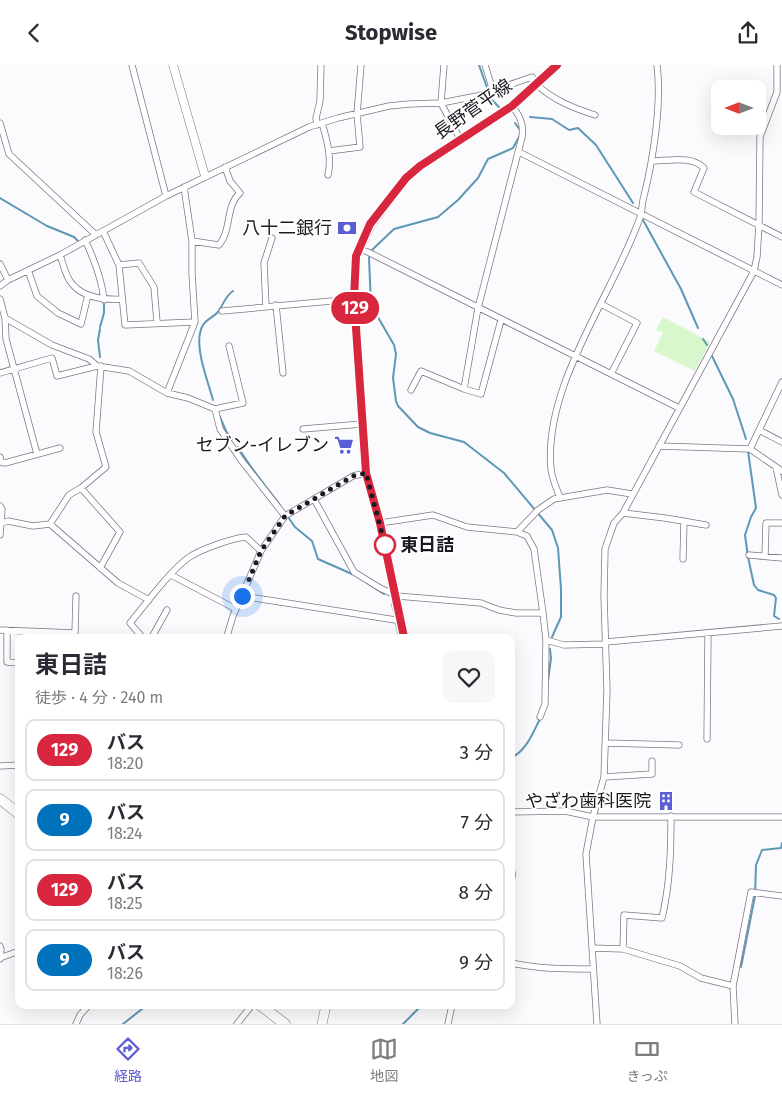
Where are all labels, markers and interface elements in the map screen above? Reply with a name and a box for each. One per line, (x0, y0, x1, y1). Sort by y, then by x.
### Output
icon: back (20, 19, 48, 47)
text: Stopwise (345, 19, 437, 46)
icon: share (734, 19, 762, 47)
street label: 長野菅平線 (430, 74, 516, 144)
north arrow (711, 80, 766, 135)
map controls (711, 80, 766, 135)
place label: 八十二銀行 (242, 217, 332, 239)
bank icon: 八十二銀行 (336, 217, 358, 239)
line badge: 129 (326, 292, 384, 324)
text: 129 (341, 297, 369, 319)
place label: セブン-イレブン (196, 434, 329, 456)
supermarket icon: セブン-イレブン (333, 434, 355, 456)
marker: 東日詰 (374, 534, 396, 556)
place label: 東日詰 (400, 534, 454, 556)
your location (230, 584, 255, 609)
text: 東日詰 (35, 651, 107, 679)
button: heart (443, 651, 495, 703)
text: 徒歩 · 4 分 · 240 m (35, 688, 163, 707)
text: バス (107, 731, 145, 754)
text: 129 (51, 739, 78, 761)
text: 3 分 (459, 741, 493, 764)
text: 18:20 (107, 754, 143, 773)
place label: やざわ歯科医院 (525, 790, 651, 812)
building icon: やざわ歯科医院 (655, 790, 677, 812)
text: バス (107, 801, 145, 824)
text: 9 (59, 809, 70, 831)
text: 7 分 (461, 811, 493, 834)
text: 18:24 (107, 824, 143, 843)
text: バス (107, 871, 145, 894)
text: 129 (51, 879, 78, 901)
text: 8 分 (458, 881, 493, 904)
text: 18:25 (107, 894, 143, 913)
text: バス (107, 941, 145, 964)
text: 9 (59, 949, 70, 971)
text: 9 分 (459, 951, 493, 974)
text: 18:26 (107, 964, 143, 983)
tab: 経路 (114, 1035, 142, 1085)
tab: 地図 (370, 1035, 398, 1085)
tab: きっぷ (626, 1035, 668, 1085)

